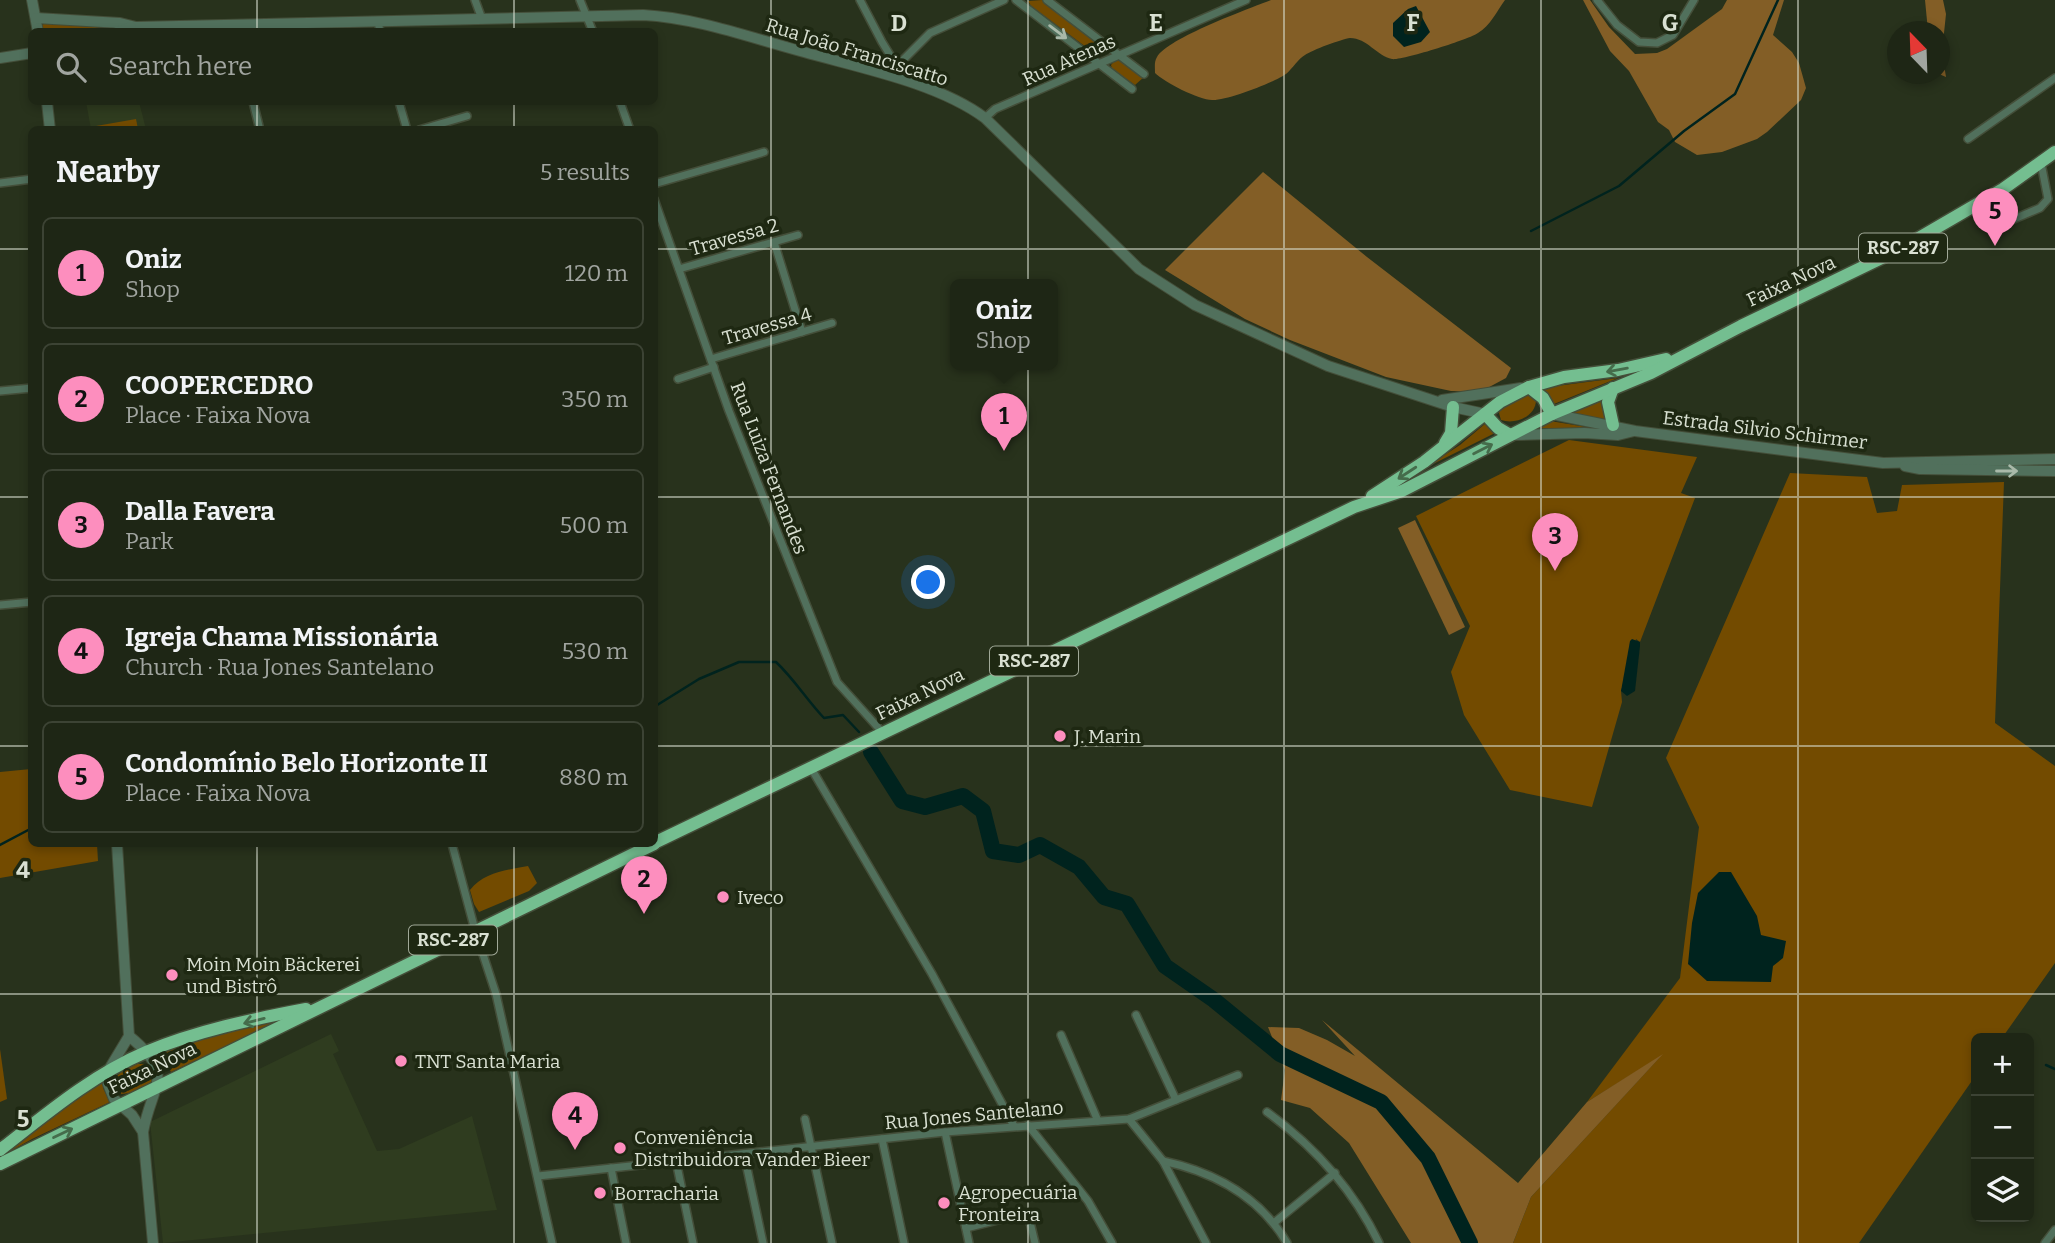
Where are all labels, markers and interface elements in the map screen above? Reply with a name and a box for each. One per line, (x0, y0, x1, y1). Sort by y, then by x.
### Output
text: D (891, 9, 907, 37)
text: E (1149, 9, 1163, 37)
text: F (1407, 9, 1420, 37)
text: G (1662, 9, 1679, 37)
street label: Rua João Franciscatto (763, 13, 951, 91)
north arrow (1887, 21, 1950, 84)
one-way arrow (1048, 24, 1066, 39)
search box (28, 28, 658, 105)
street label: Rua Atenas (1019, 29, 1119, 91)
icon: search (52, 48, 90, 86)
text: Search here (108, 51, 252, 82)
text: Nearby (56, 154, 160, 190)
text: 5 results (540, 158, 630, 186)
pin: 5 (1972, 188, 2018, 246)
street label: Travessa 2 (687, 213, 781, 261)
road number: RSC-287 (1859, 234, 1947, 262)
text: Oniz (125, 244, 182, 275)
street label: Faixa Nova (1743, 250, 1840, 312)
text: 1 (76, 259, 86, 287)
text: 120 m (565, 259, 628, 287)
text: Shop (125, 275, 180, 303)
popup (950, 279, 1058, 370)
text: Oniz (976, 295, 1032, 326)
street label: Travessa 4 (720, 302, 814, 350)
text: Shop (976, 326, 1031, 354)
one-way arrow (1606, 364, 1629, 377)
text: COOPERCEDRO (125, 370, 314, 401)
street label: Rua Luiza Fernandes (726, 379, 812, 557)
text: 2 (75, 385, 87, 413)
text: 350 m (561, 385, 628, 413)
pin: 1 (981, 393, 1027, 451)
text: Place · Faixa Nova (125, 401, 311, 429)
street label: Estrada Silvio Schirmer (1661, 406, 1869, 454)
one-way arrow (1472, 442, 1493, 456)
one-way arrow (1996, 464, 2019, 478)
one-way arrow (1398, 466, 1417, 480)
text: Dalla Favera (125, 496, 275, 527)
text: 3 (74, 511, 88, 539)
text: 500 m (560, 511, 628, 539)
pin: 3 (1532, 513, 1578, 571)
text: Park (125, 527, 174, 555)
your location (911, 565, 945, 599)
text: Igreja Chama Missionária (125, 622, 438, 653)
text: 4 (74, 637, 88, 665)
text: 530 m (562, 637, 628, 665)
road number: RSC-287 (990, 646, 1078, 676)
text: Church · Rua Jones Santelano (125, 653, 434, 681)
street label: Faixa Nova (872, 663, 968, 725)
place label: J. Marin (1073, 725, 1141, 748)
marker: J. Marin (1052, 728, 1068, 744)
text: Condomínio Belo Horizonte II (125, 748, 488, 779)
text: 5 (75, 763, 87, 791)
text: 880 m (559, 763, 628, 791)
text: Place · Faixa Nova (125, 779, 311, 807)
text: 4 (16, 856, 30, 884)
pin: 2 (621, 856, 667, 914)
place label: Iveco (737, 886, 784, 909)
marker: Iveco (715, 889, 731, 905)
road number: RSC-287 (409, 925, 497, 954)
place label: Moin Moin Bäckerei und Bistrô (186, 953, 361, 998)
marker: Moin Moin Bäckerei und Bistrô (164, 967, 180, 983)
one-way arrow (243, 1015, 265, 1028)
map controls (1971, 1033, 2034, 1222)
button: + (1971, 1033, 2034, 1096)
street label: Faixa Nova (104, 1037, 200, 1099)
place label: TNT Santa Maria (415, 1050, 561, 1073)
marker: TNT Santa Maria (393, 1053, 409, 1069)
pin: 4 (552, 1092, 598, 1150)
street label: Rua Jones Santelano (884, 1096, 1064, 1134)
button: − (1971, 1096, 2034, 1159)
text: 5 (17, 1105, 29, 1133)
one-way arrow (52, 1126, 73, 1139)
place label: Conveniência Distribuidora Vander Bieer (634, 1126, 871, 1171)
marker: Conveniência Distribuidora Vander Bieer (612, 1140, 628, 1156)
button: layers (1971, 1159, 2034, 1222)
place label: Agropecuária Fronteira (958, 1181, 1078, 1226)
place label: Borracharia (614, 1182, 719, 1205)
marker: Borracharia (592, 1185, 608, 1201)
marker: Agropecuária Fronteira (936, 1195, 952, 1211)

